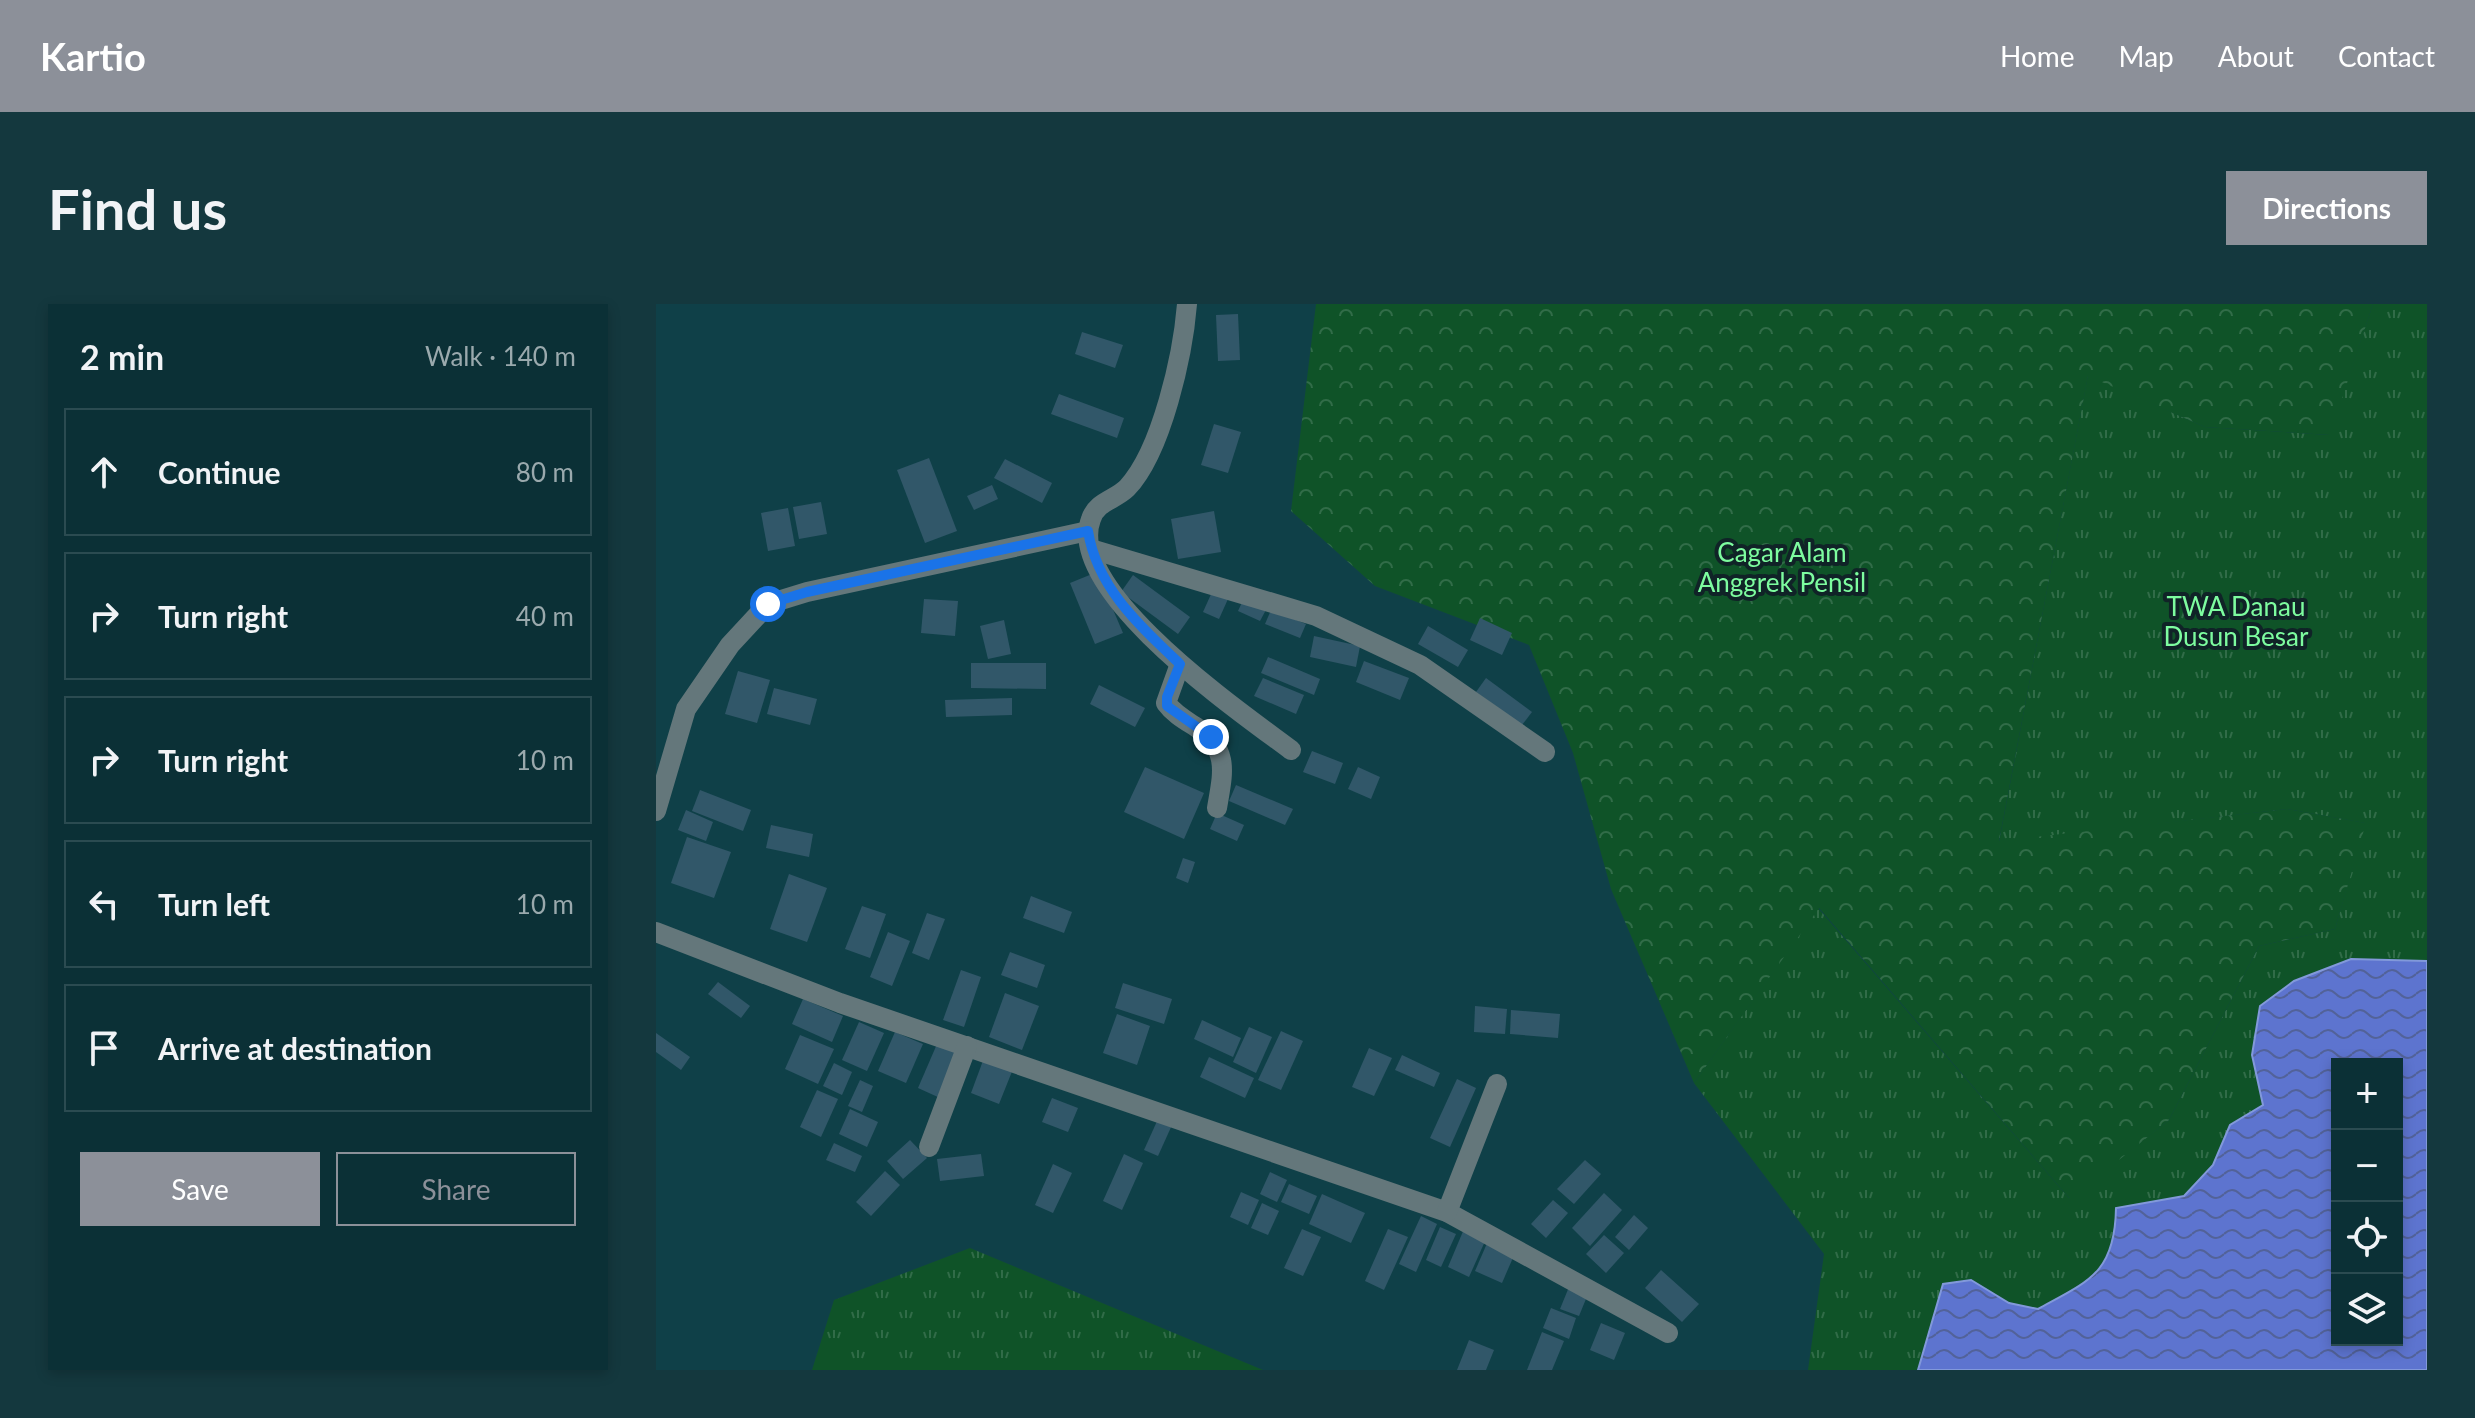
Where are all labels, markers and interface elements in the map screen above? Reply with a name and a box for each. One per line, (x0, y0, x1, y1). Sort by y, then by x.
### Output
text: Kartio (40, 33, 146, 79)
text: Home (2000, 39, 2075, 73)
text: Map (2119, 39, 2174, 73)
text: About (2218, 39, 2294, 73)
text: Contact (2338, 39, 2435, 73)
button: Directions (2226, 171, 2427, 245)
text: Find us (48, 175, 227, 242)
text: 2 min (80, 336, 164, 377)
text: Walk · 140 m (425, 340, 576, 372)
icon: ahead (82, 450, 126, 494)
text: Continue (158, 454, 281, 490)
text: 80 m (516, 456, 574, 488)
park label: Cagar Alam Anggrek Pensil (1698, 536, 1866, 598)
route start (750, 586, 786, 622)
park label: TWA Danau Dusun Besar (2164, 590, 2309, 652)
icon: right (82, 594, 126, 638)
text: Turn right (158, 598, 288, 634)
text: 40 m (516, 600, 574, 632)
route end (1193, 719, 1229, 755)
icon: right (82, 738, 126, 782)
text: Turn right (158, 742, 288, 778)
text: 10 m (516, 744, 574, 776)
icon: left (82, 882, 126, 926)
text: Turn left (158, 886, 270, 922)
text: 10 m (516, 888, 574, 920)
icon: arrive (82, 1026, 126, 1070)
text: Arrive at destination (158, 1030, 432, 1066)
map controls (2331, 1058, 2403, 1346)
button: + (2331, 1058, 2403, 1130)
button: − (2331, 1130, 2403, 1202)
button: Save (80, 1152, 320, 1226)
button: Share (336, 1152, 576, 1226)
button: locate (2331, 1202, 2403, 1274)
button: layers (2331, 1274, 2403, 1346)

